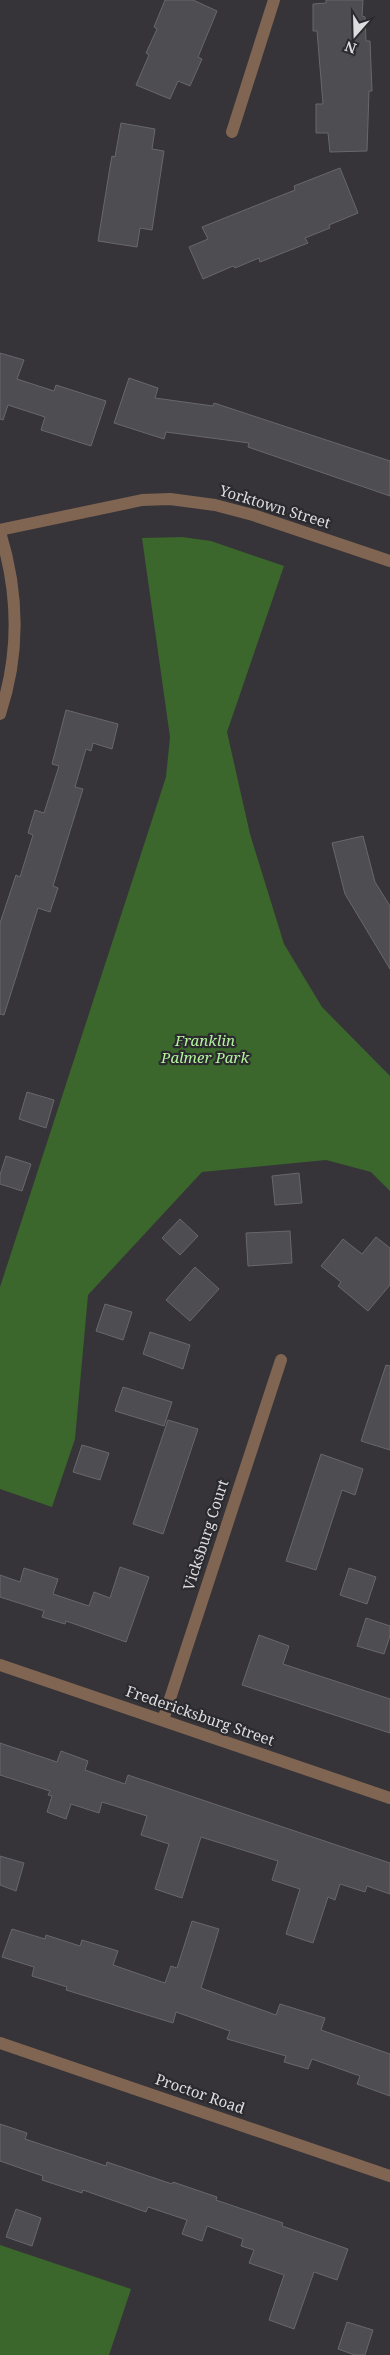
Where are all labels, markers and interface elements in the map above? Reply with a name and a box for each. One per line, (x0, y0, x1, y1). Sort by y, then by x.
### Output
north arrow (330, 10, 380, 60)
text: N (342, 37, 359, 59)
street label: Yorktown Street (216, 479, 333, 532)
park label: Franklin Palmer Park (160, 1030, 249, 1067)
street label: Vicksburg Court (178, 1477, 232, 1593)
street label: Fredericksburg Street (124, 1680, 277, 1750)
street label: Proctor Road (153, 2068, 248, 2118)

